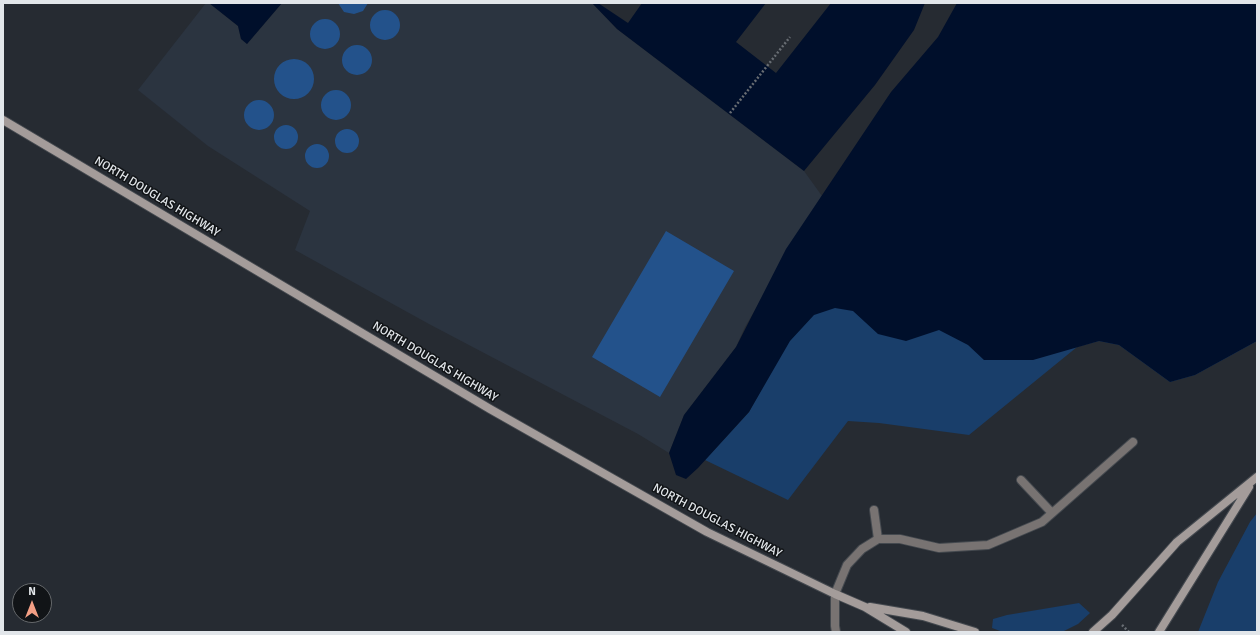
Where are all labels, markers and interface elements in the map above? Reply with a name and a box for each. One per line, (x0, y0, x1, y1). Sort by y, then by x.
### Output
street label: NORTH DOUGLAS HIGHWAY (92, 154, 222, 240)
street label: NORTH DOUGLAS HIGHWAY (370, 319, 500, 405)
street label: NORTH DOUGLAS HIGHWAY (650, 481, 784, 561)
north arrow (12, 583, 52, 623)
text: N (28, 585, 36, 598)

